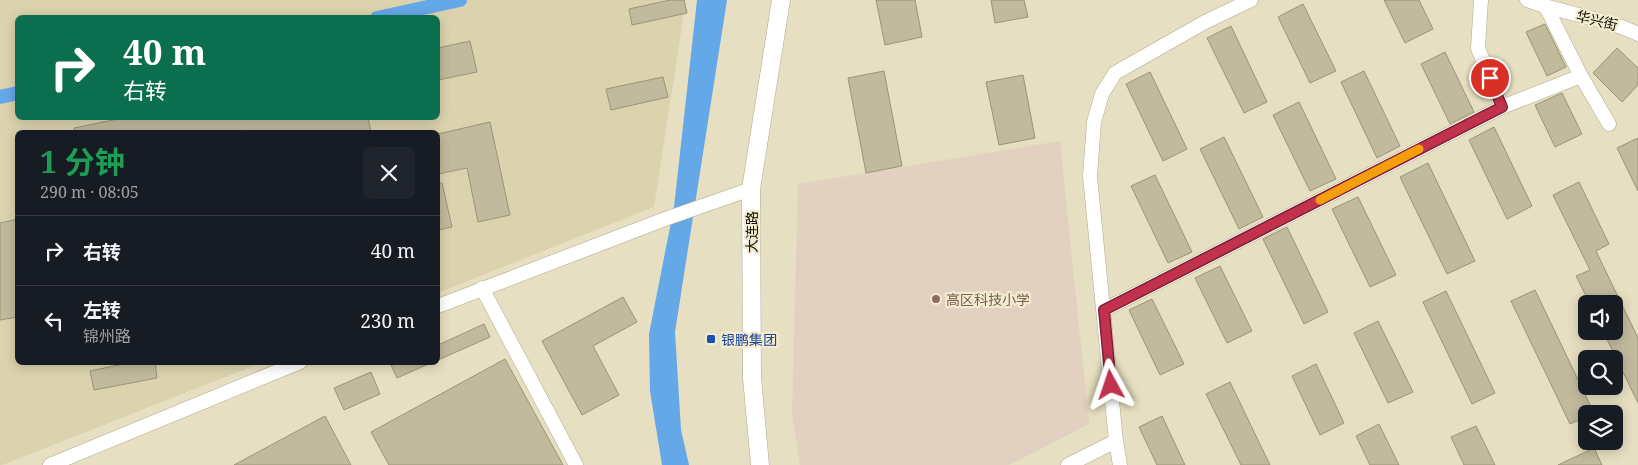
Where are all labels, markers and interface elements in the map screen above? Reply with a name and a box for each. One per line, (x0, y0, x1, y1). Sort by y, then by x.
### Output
street label: 华兴街 (1574, 6, 1620, 34)
text: 40 m (123, 28, 206, 75)
icon: right (40, 35, 105, 100)
pin (1469, 57, 1511, 99)
icon: arrive (1476, 64, 1504, 92)
text: 右转 (123, 75, 167, 105)
text: 1 分钟 (40, 141, 125, 182)
button: close (363, 147, 415, 199)
text: 290 m · 08:05 (40, 181, 139, 203)
street label: 大连路 (742, 211, 761, 253)
icon: right (40, 237, 68, 265)
text: 40 m (371, 238, 415, 264)
text: 右转 (83, 239, 121, 265)
place label: 高区科技小学 (946, 290, 1030, 309)
marker: 高区科技小学 (930, 293, 942, 305)
map controls (1578, 295, 1623, 450)
button: sound (1578, 295, 1623, 340)
text: 左转 (83, 297, 121, 323)
icon: left (40, 307, 68, 335)
text: 230 m (360, 308, 415, 334)
text: 锦州路 (83, 325, 131, 347)
place label: 银鹏集团 (721, 330, 777, 349)
marker: 银鹏集团 (705, 333, 717, 345)
button: search (1578, 350, 1623, 395)
position arrow (1084, 358, 1136, 410)
button: layers (1578, 405, 1623, 450)

